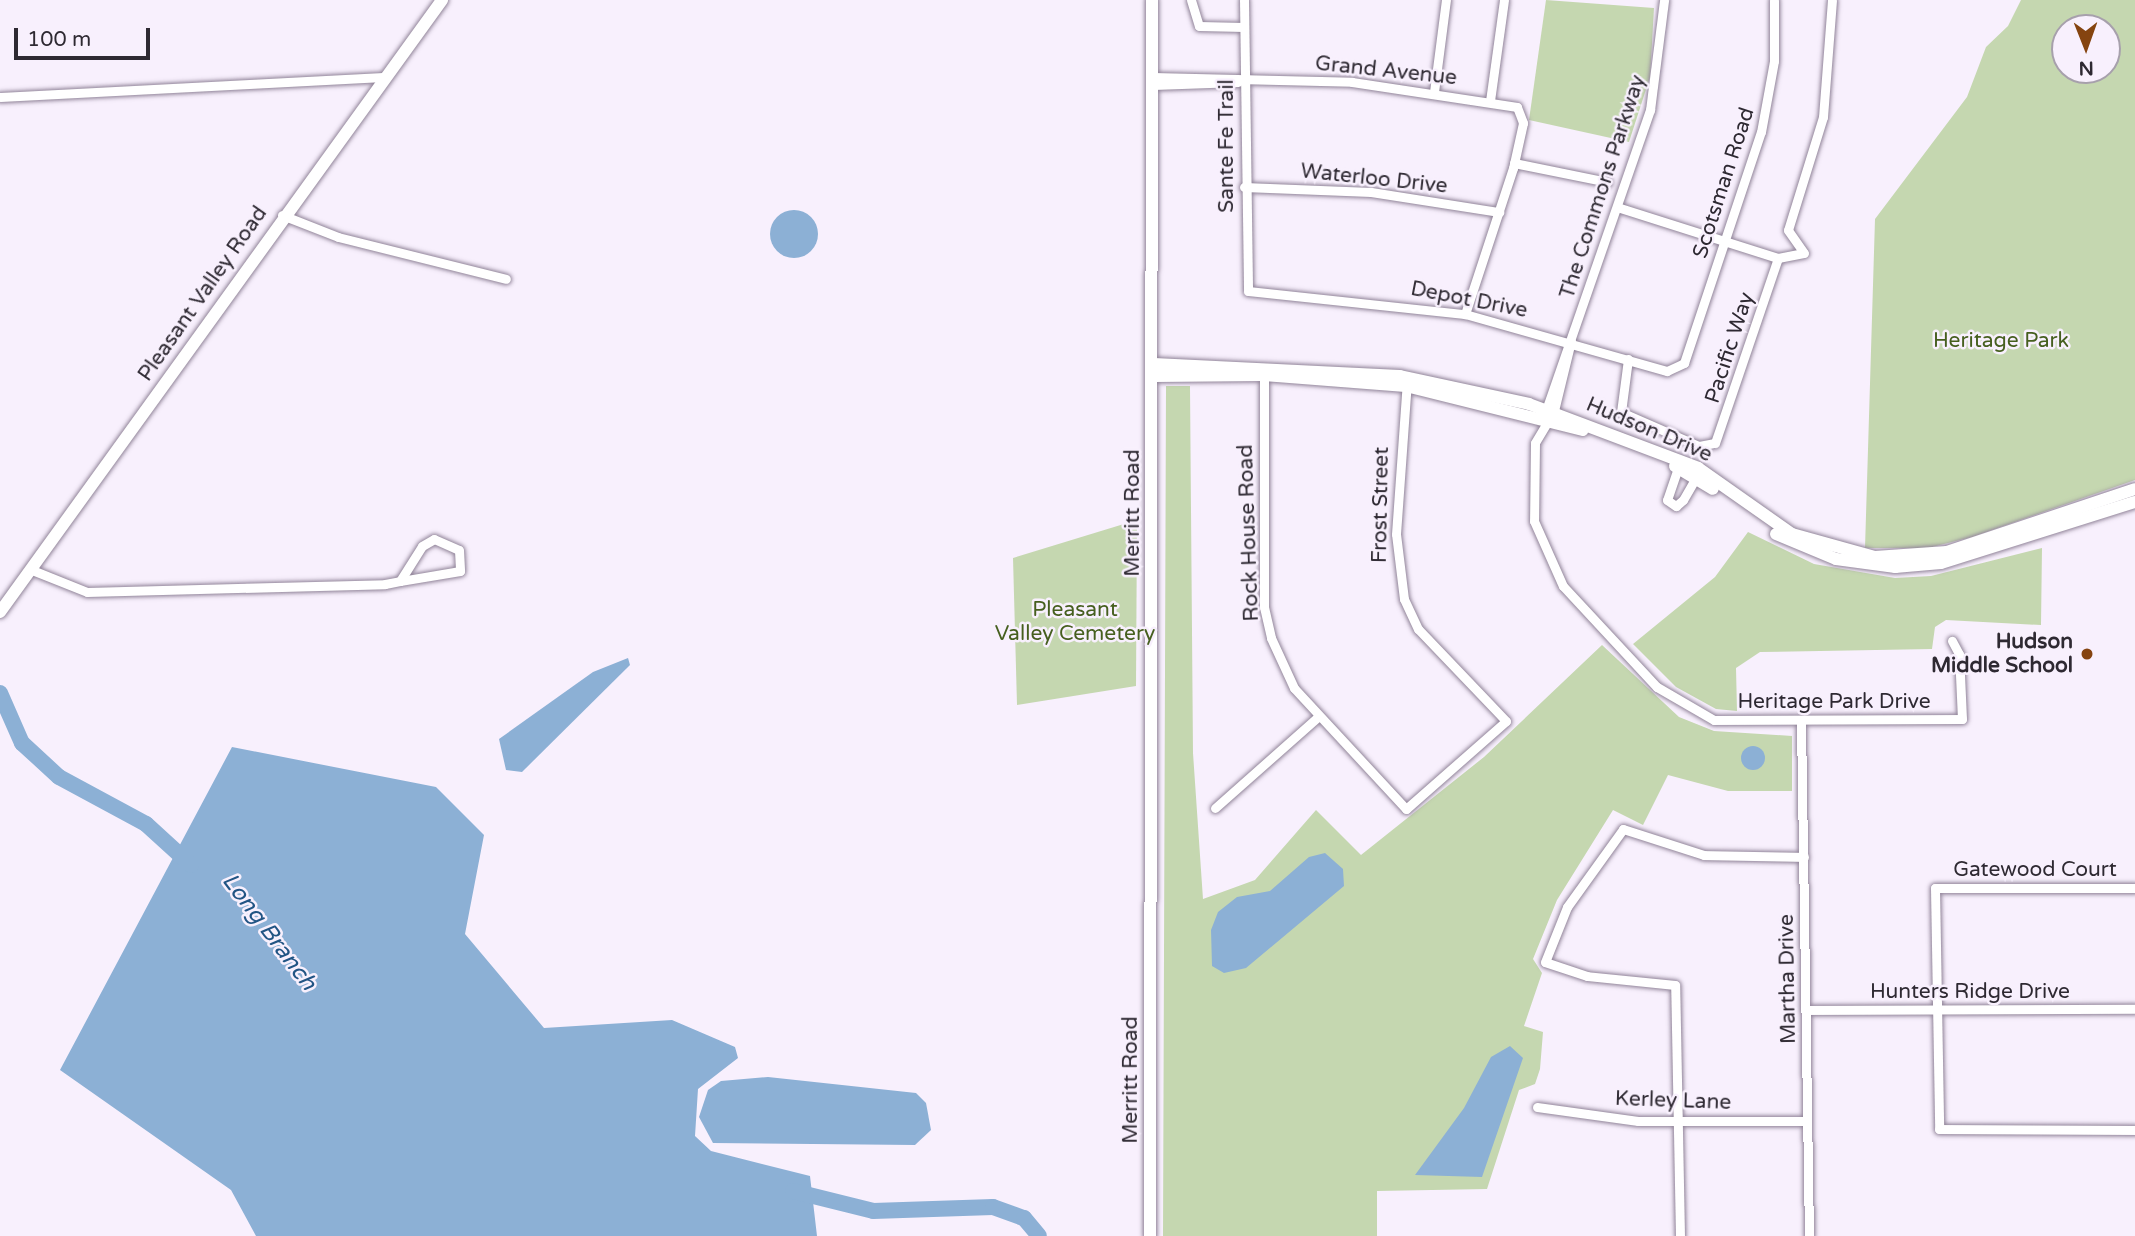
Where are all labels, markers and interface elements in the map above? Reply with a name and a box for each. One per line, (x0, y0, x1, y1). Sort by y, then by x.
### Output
scale bar (18, 14, 154, 58)
north arrow (2051, 14, 2121, 84)
text: 100 m (27, 27, 91, 52)
street label: Grand Avenue (1314, 51, 1458, 91)
text: N (2079, 57, 2094, 79)
street label: The Commons Parkway (1555, 72, 1651, 302)
street label: Sante Fe Trail (1214, 79, 1240, 213)
street label: Scotsman Road (1688, 104, 1760, 262)
street label: Waterloo Drive (1299, 159, 1449, 199)
street label: Pleasant Valley Road (133, 202, 273, 386)
street label: Depot Drive (1408, 276, 1530, 324)
street label: Pacific Way (1700, 289, 1760, 407)
park label: Heritage Park (1933, 328, 2069, 354)
street label: Hudson Drive (1582, 392, 1716, 468)
street label: Rock House Road (1233, 444, 1265, 622)
street label: Frost Street (1367, 447, 1395, 563)
street label: Merritt Road (1120, 449, 1146, 577)
park label: Pleasant Valley Cemetery (995, 597, 1155, 647)
place label: Hudson Middle School (1931, 629, 2073, 679)
marker: Hudson Middle School (2079, 646, 2095, 662)
street label: Heritage Park Drive (1737, 689, 1931, 715)
street label: Gatewood Court (1953, 857, 2117, 883)
water label: Long Branch (216, 868, 322, 996)
street label: Martha Drive (1774, 914, 1802, 1044)
street label: Hunters Ridge Drive (1870, 979, 2070, 1005)
street label: Merritt Road (1118, 1016, 1144, 1144)
street label: Kerley Lane (1614, 1086, 1732, 1116)

